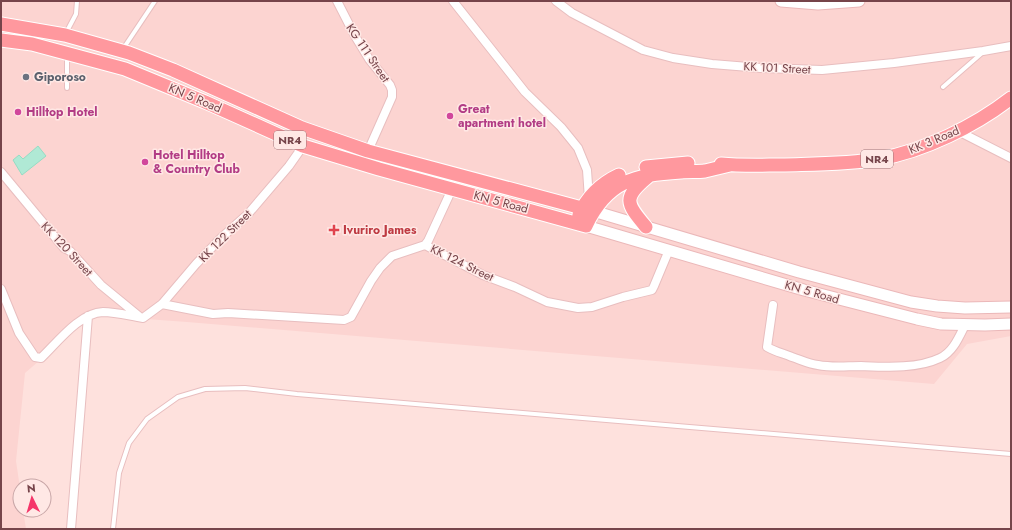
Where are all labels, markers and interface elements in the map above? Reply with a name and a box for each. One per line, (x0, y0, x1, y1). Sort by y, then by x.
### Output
street label: KG 111 Street (342, 20, 394, 86)
street label: KK 101 Street (743, 57, 811, 79)
place label: Giporoso (34, 68, 86, 86)
marker: Giporoso (21, 72, 31, 82)
street label: KN 5 Road (166, 79, 224, 117)
place label: Great apartment hotel (458, 100, 546, 132)
place label: Hilltop Hotel (26, 103, 98, 121)
marker: Hilltop Hotel (13, 107, 23, 117)
marker: Great apartment hotel (445, 111, 455, 121)
street label: KK 3 Road (906, 121, 962, 159)
road number: NR4 (274, 131, 306, 149)
place label: Hotel Hilltop & Country Club (153, 146, 240, 178)
road number: NR4 (861, 150, 893, 168)
marker: Hotel Hilltop & Country Club (140, 157, 150, 167)
street label: KN 5 Road (472, 186, 530, 218)
street label: KK 122 Street (194, 205, 256, 267)
street label: KK 120 Street (37, 218, 97, 280)
place label: Ivuriro James (343, 221, 417, 239)
marker: Ivuriro James (328, 224, 340, 236)
street label: KK 124 Street (427, 240, 497, 286)
street label: KN 5 Road (783, 276, 841, 308)
north arrow (12, 478, 52, 518)
text: N (26, 480, 36, 496)

